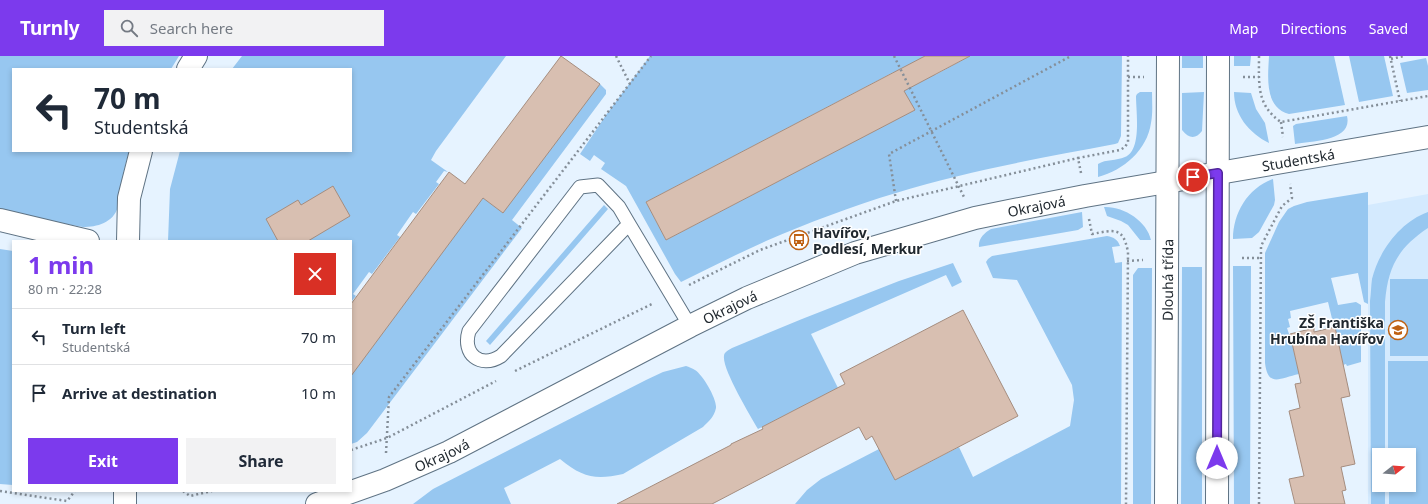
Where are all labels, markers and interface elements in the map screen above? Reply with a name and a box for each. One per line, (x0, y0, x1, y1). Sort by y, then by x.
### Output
search box (104, 10, 384, 46)
text: Turnly (20, 15, 80, 41)
icon: search (118, 17, 140, 39)
text: Search here (150, 18, 233, 38)
text: Map (1229, 19, 1258, 38)
text: Directions (1280, 19, 1347, 38)
text: Saved (1369, 19, 1408, 38)
text: 70 m (94, 79, 161, 117)
icon: left (28, 84, 80, 136)
text: Studentská (94, 115, 189, 139)
street label: Studentská (1260, 144, 1336, 175)
pin (1176, 160, 1210, 194)
icon: arrive (1182, 166, 1204, 188)
street label: Okrajová (1006, 191, 1067, 221)
place label: Havířov, Podlesí, Merkur (813, 223, 923, 258)
bus stop icon: Havířov, Podlesí, Merkur (788, 229, 810, 251)
street label: Dlouhá třída (1157, 239, 1177, 321)
text: 1 min (28, 248, 94, 281)
button: close (294, 253, 336, 295)
text: 80 m · 22:28 (28, 280, 102, 298)
street label: Okrajová (699, 285, 760, 328)
place label: ZŠ Františka Hrubína Havířov (1270, 313, 1384, 348)
text: Turn left (62, 318, 126, 338)
school or university icon: ZŠ Františka Hrubína Havířov (1387, 319, 1409, 341)
icon: left (28, 326, 50, 348)
text: 70 m (301, 327, 336, 347)
text: Studentská (62, 338, 130, 356)
icon: arrive (28, 382, 50, 404)
text: Arrive at destination (62, 383, 217, 403)
text: 10 m (301, 383, 336, 403)
street label: Okrajová (411, 434, 472, 476)
position arrow (1196, 437, 1238, 479)
button: Exit (28, 438, 178, 484)
button: Share (186, 438, 336, 484)
north arrow (1372, 448, 1416, 492)
map controls (1372, 448, 1416, 492)

